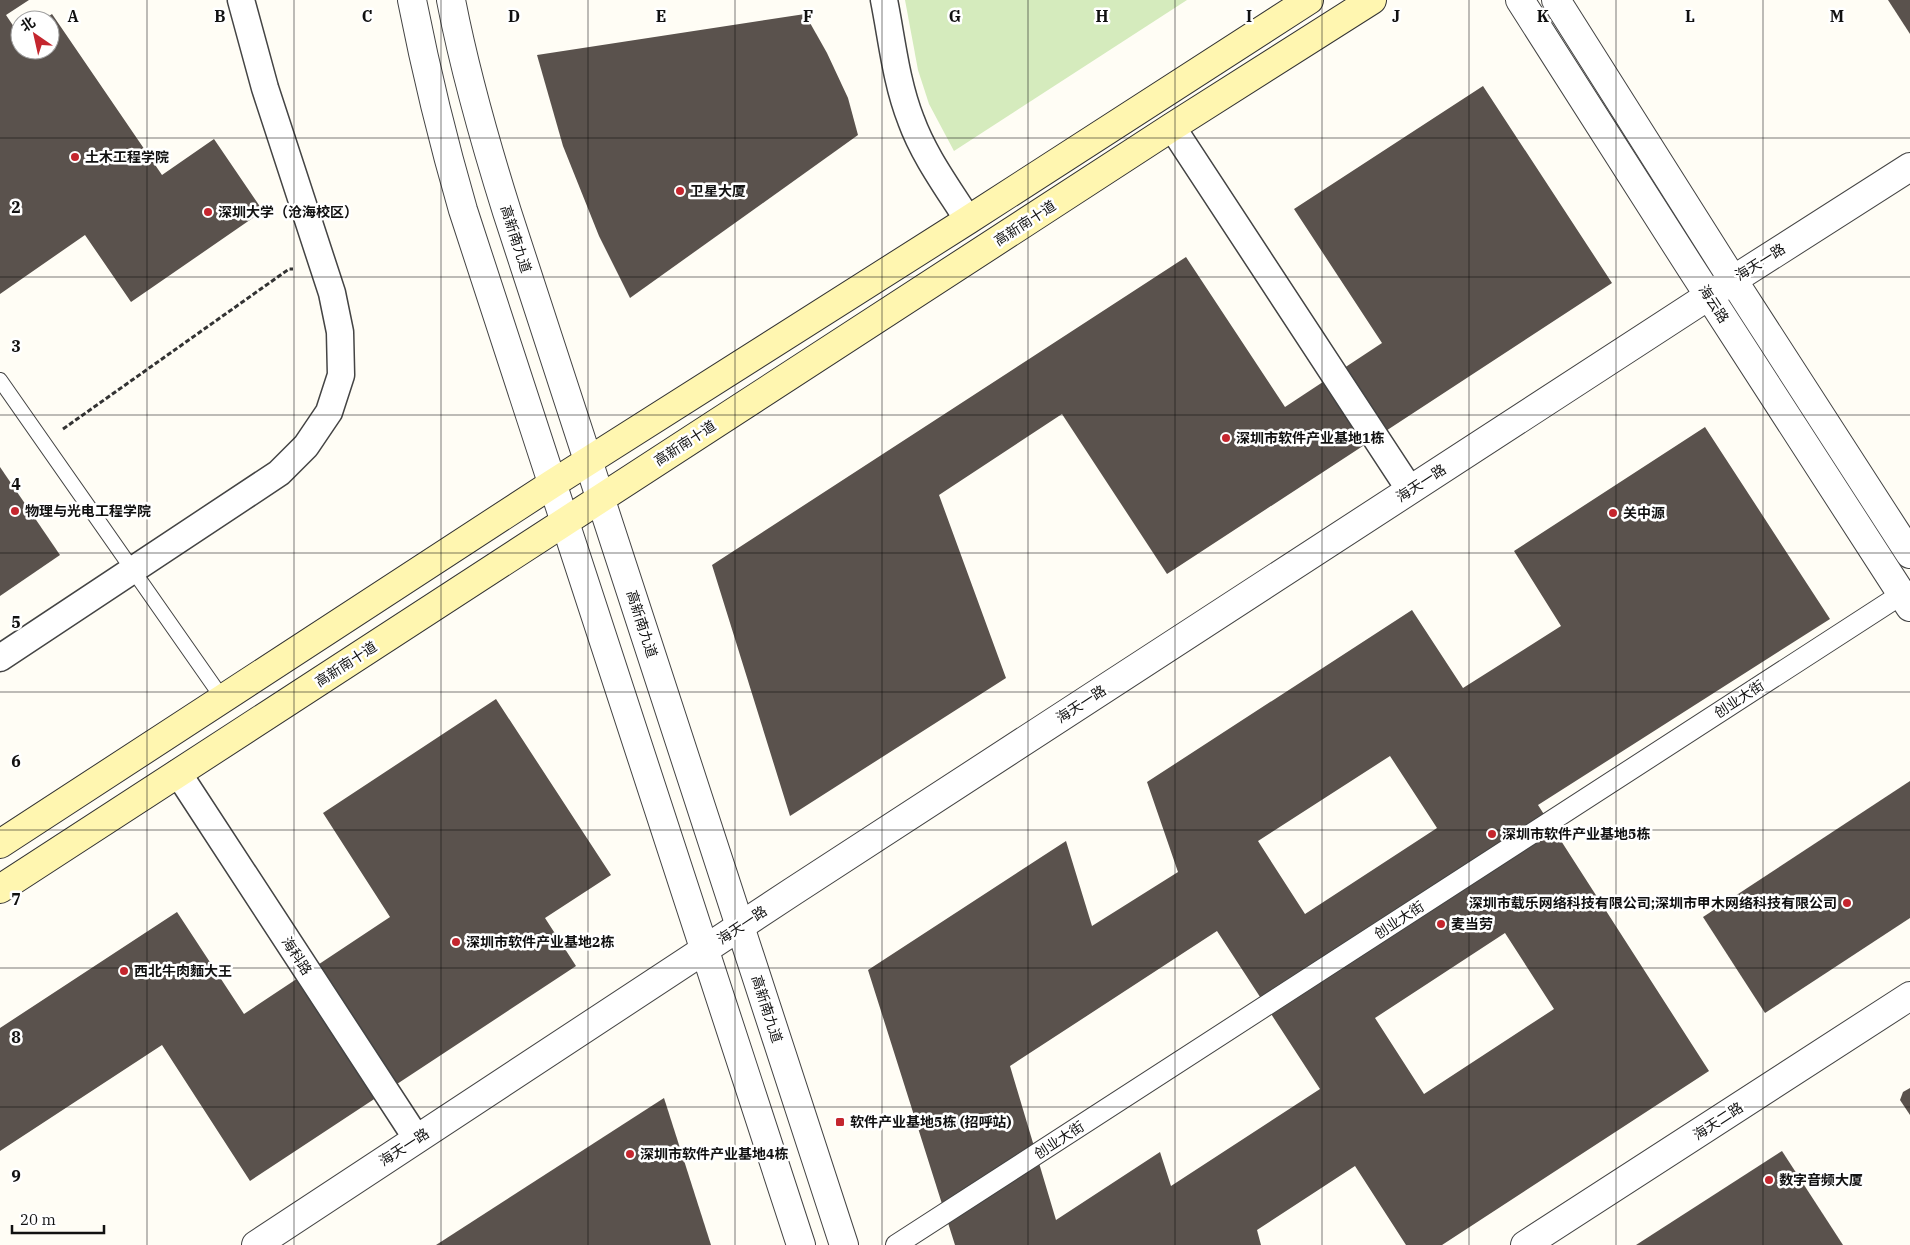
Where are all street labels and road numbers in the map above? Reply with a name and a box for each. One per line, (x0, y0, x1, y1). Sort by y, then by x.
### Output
street label: 高新南十道 (991, 196, 1059, 250)
street label: 高新南九道 (497, 203, 535, 275)
street label: 海天一路 (1731, 240, 1789, 284)
street label: 海云路 (1695, 281, 1733, 327)
street label: 高新南十道 (651, 416, 719, 470)
street label: 海天一路 (1393, 460, 1449, 506)
street label: 高新南九道 (623, 588, 661, 660)
street label: 高新南十道 (312, 637, 380, 691)
street label: 创业大街 (1711, 676, 1767, 722)
street label: 海天一路 (1053, 681, 1109, 727)
street label: 创业大街 (1371, 897, 1427, 943)
street label: 海天一路 (714, 902, 770, 948)
street label: 海科路 (278, 933, 316, 979)
street label: 高新南九道 (748, 973, 786, 1045)
street label: 海天二路 (1690, 1098, 1746, 1144)
street label: 创业大街 (1031, 1117, 1087, 1163)
street label: 海天一路 (376, 1124, 432, 1170)

